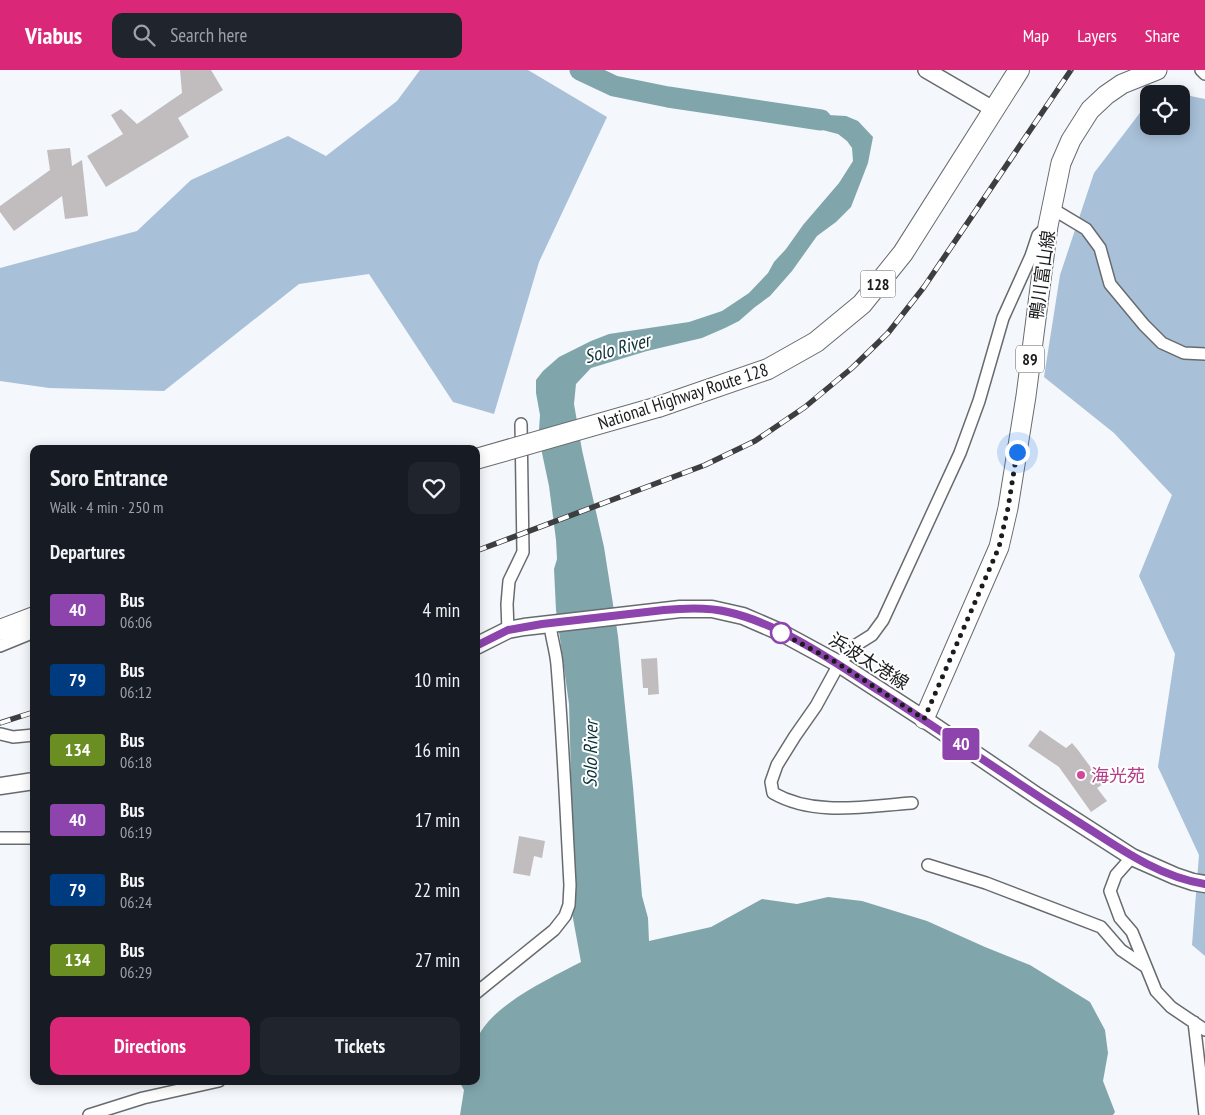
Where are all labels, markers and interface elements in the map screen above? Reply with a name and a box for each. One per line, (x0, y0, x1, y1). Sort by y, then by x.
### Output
search box (112, 13, 462, 58)
text: Viabus (25, 20, 82, 51)
icon: search (130, 21, 158, 49)
text: Search here (170, 23, 247, 47)
text: Map (1023, 24, 1049, 47)
text: Layers (1077, 24, 1117, 47)
text: Share (1145, 24, 1180, 47)
map controls (1140, 85, 1190, 135)
button: locate (1140, 85, 1190, 135)
street label: 鴨川富山線 (1024, 229, 1060, 321)
road number: 128 (860, 270, 896, 298)
water label: Solo River (582, 327, 655, 368)
road number: 89 (1016, 346, 1044, 372)
street label: National Highway Route 128 (595, 358, 771, 434)
your location (1005, 440, 1030, 465)
text: Soro Entrance (50, 462, 168, 493)
button: heart (408, 462, 460, 514)
text: Walk · 4 min · 250 m (50, 497, 163, 517)
text: Departures (50, 540, 125, 564)
text: Bus (120, 588, 144, 612)
text: 40 (69, 598, 86, 621)
text: 4 min (423, 598, 460, 622)
text: 06:06 (120, 612, 152, 632)
unlabelled marker (770, 622, 792, 644)
street label: 浜波太港線 (825, 627, 913, 695)
text: Bus (120, 658, 144, 682)
text: 79 (69, 668, 86, 691)
text: 10 min (414, 668, 460, 692)
text: 06:12 (120, 682, 152, 702)
water label: Solo River (577, 718, 603, 788)
text: Bus (120, 728, 144, 752)
line badge: 40 (938, 728, 984, 760)
text: 40 (952, 732, 970, 755)
text: 134 (65, 738, 90, 761)
text: 16 min (414, 738, 460, 762)
text: 06:18 (120, 752, 152, 772)
place label: 海光苑 (1091, 764, 1145, 787)
marker: 海光苑 (1075, 769, 1087, 781)
text: Bus (120, 798, 144, 822)
text: 40 (69, 808, 86, 831)
text: 17 min (415, 808, 460, 832)
text: 06:19 (120, 822, 152, 842)
text: Bus (120, 868, 144, 892)
text: 79 (69, 878, 86, 901)
text: 22 min (414, 878, 460, 902)
text: 06:24 (120, 892, 152, 912)
text: Bus (120, 938, 144, 962)
text: 134 (65, 948, 90, 971)
text: 27 min (415, 948, 460, 972)
text: 06:29 (120, 962, 152, 982)
button: Directions (50, 1017, 250, 1075)
button: Tickets (260, 1017, 460, 1075)

